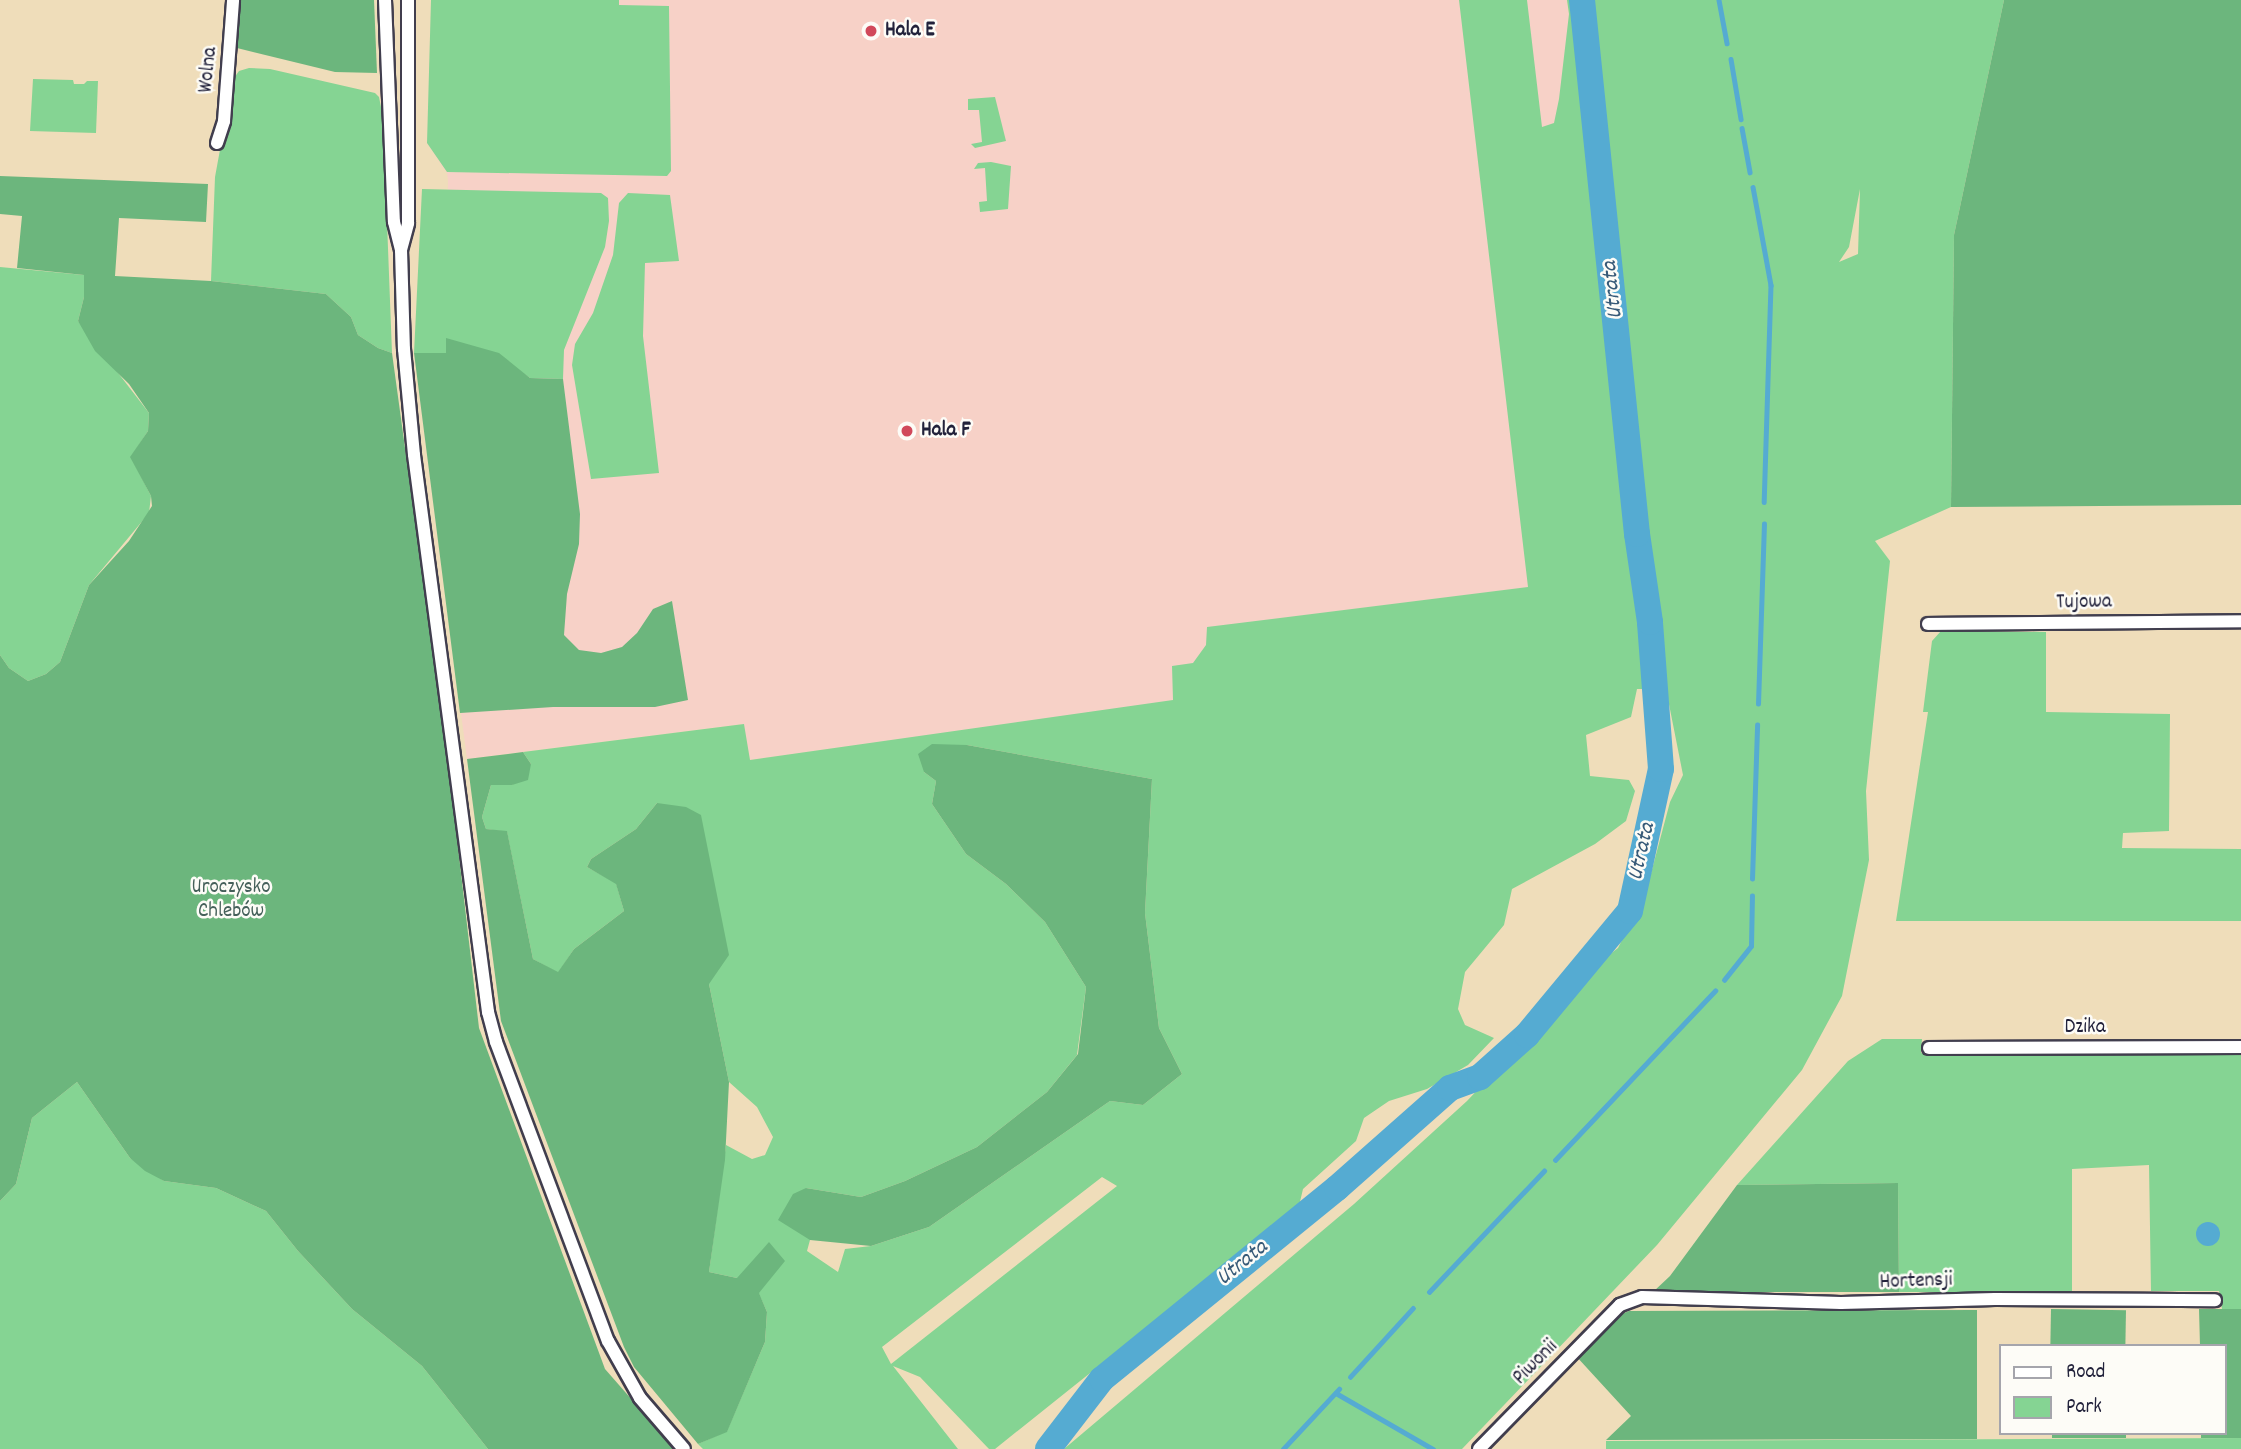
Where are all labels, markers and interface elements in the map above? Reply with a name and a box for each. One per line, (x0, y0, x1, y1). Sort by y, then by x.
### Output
place label: Hala E (885, 18, 935, 44)
marker: Hala E (863, 23, 879, 39)
street label: Wolna (194, 46, 224, 94)
water label: Utrata (1597, 260, 1631, 320)
place label: Hala F (921, 418, 971, 444)
marker: Hala F (899, 423, 915, 439)
street label: Tujowa (2056, 590, 2112, 616)
water label: Utrata (1623, 821, 1663, 883)
park label: Uroczysko Chlebów (192, 875, 270, 925)
street label: Dzika (2064, 1015, 2106, 1041)
water label: Utrata (1212, 1235, 1274, 1293)
street label: Hortensji (1879, 1268, 1953, 1296)
street label: Piwonii (1508, 1335, 1564, 1391)
legend (2000, 1344, 2227, 1435)
text: Road (2066, 1358, 2105, 1388)
text: Park (2066, 1393, 2102, 1423)

